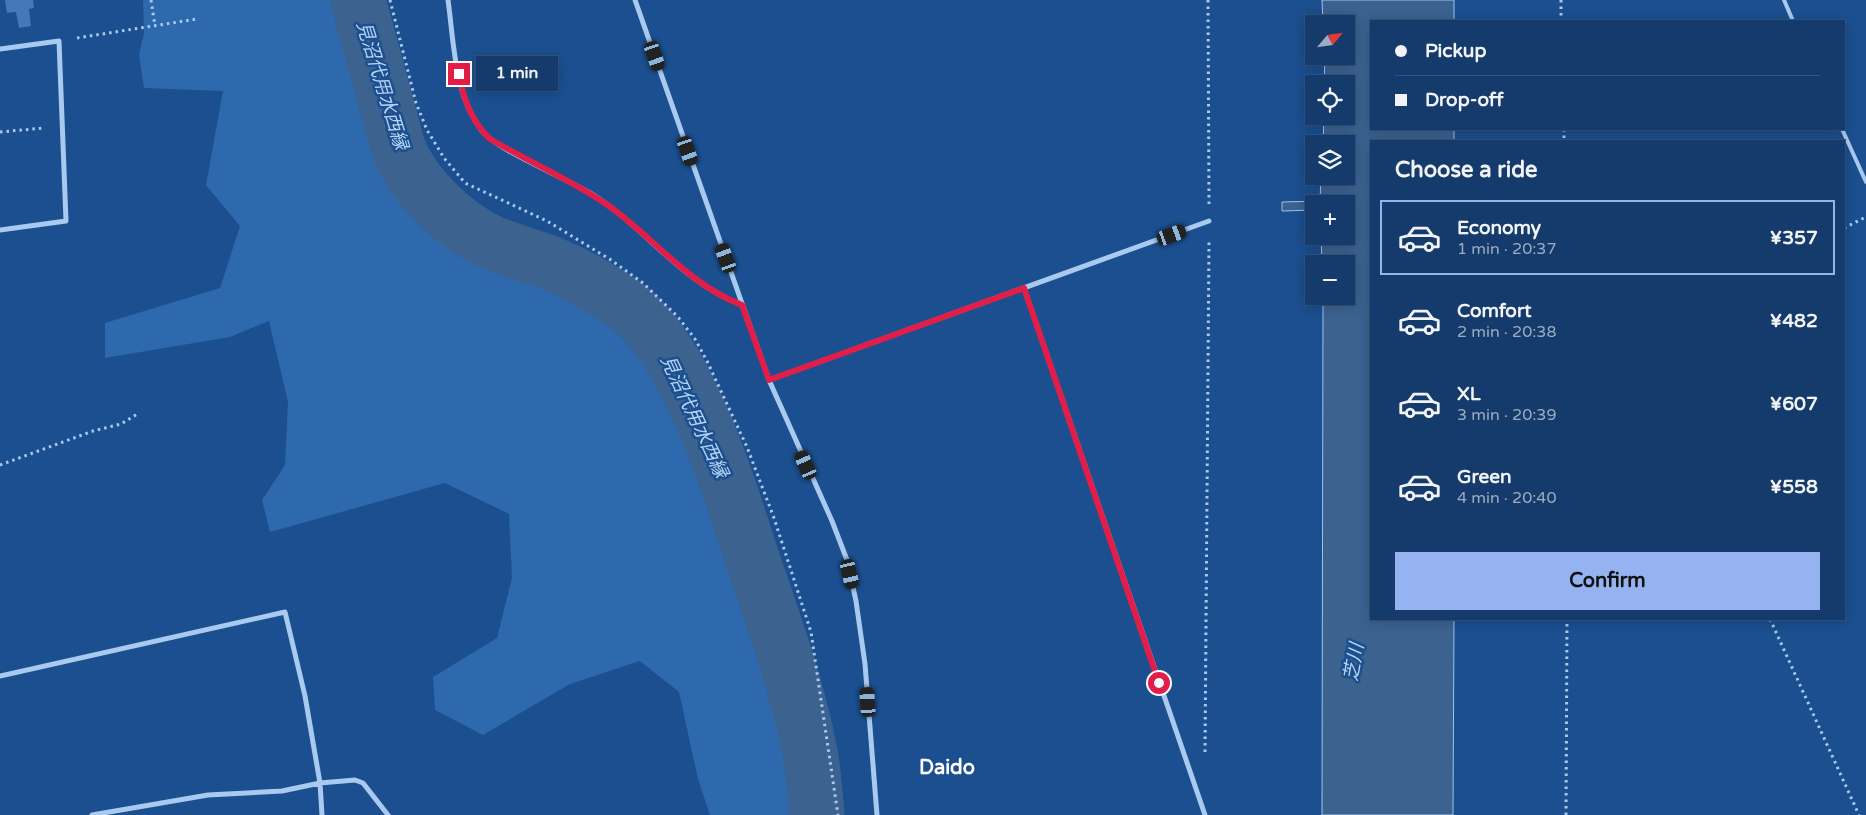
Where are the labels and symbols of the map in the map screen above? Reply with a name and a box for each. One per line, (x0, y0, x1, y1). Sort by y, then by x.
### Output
north arrow (1305, 15, 1355, 65)
water label: 見沼代用水西縁 (352, 18, 413, 154)
car (643, 39, 666, 73)
callout: 1 min (476, 56, 559, 92)
route end (448, 63, 470, 85)
car (676, 134, 699, 168)
car (1155, 223, 1188, 247)
car (713, 241, 738, 275)
water label: 見沼代用水西縁 (656, 351, 733, 483)
car (793, 448, 818, 482)
car (839, 558, 860, 590)
water label: 芝川 (1340, 640, 1368, 683)
route start (1148, 672, 1170, 694)
car (859, 687, 876, 717)
district label: Daido (919, 756, 975, 780)

